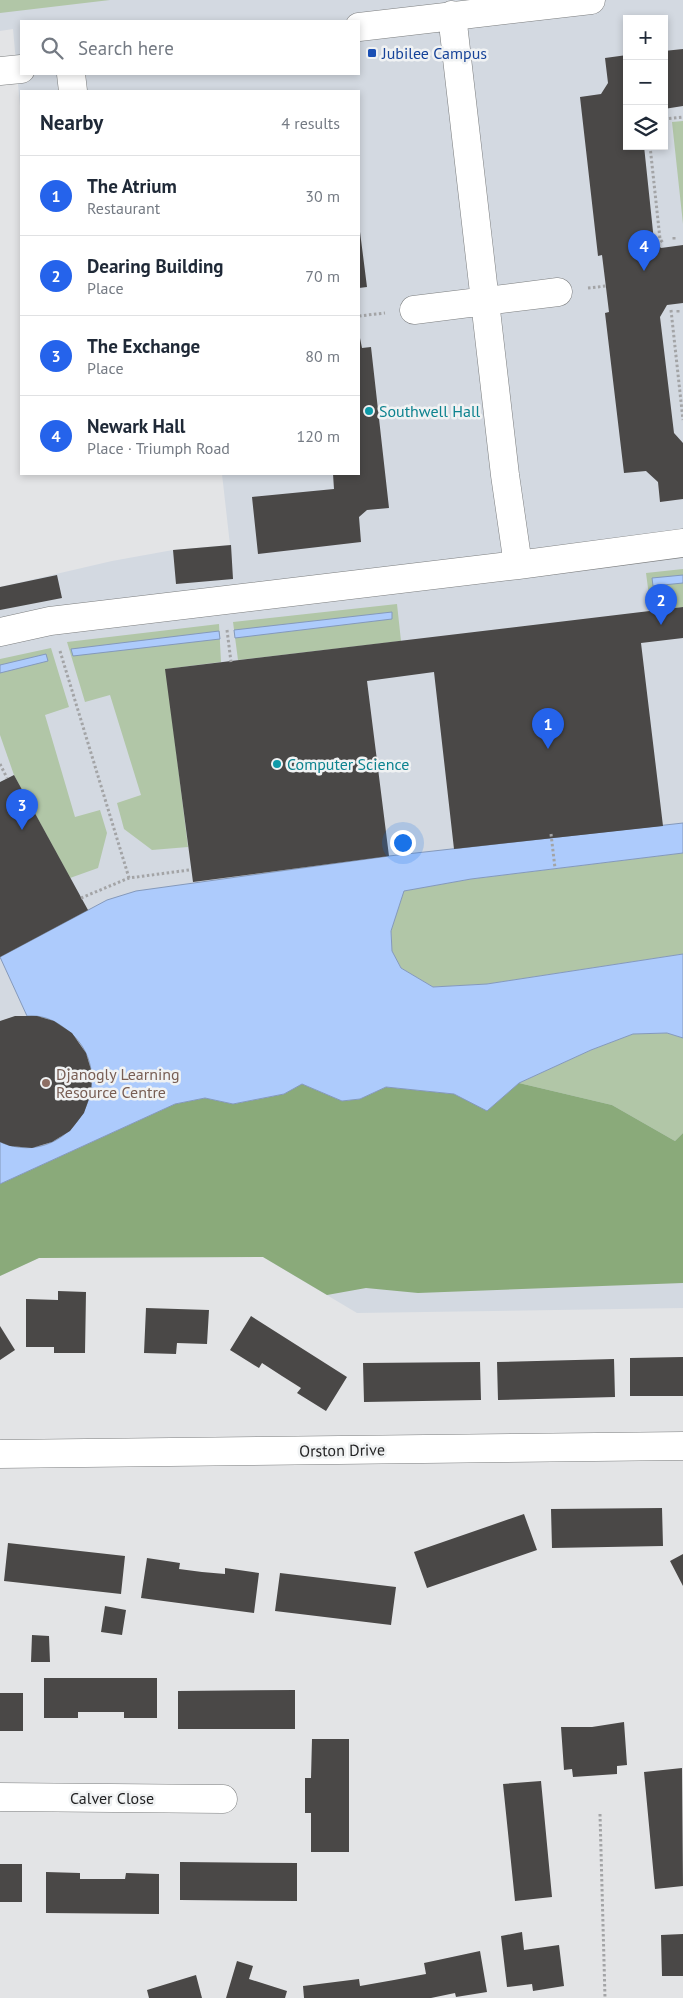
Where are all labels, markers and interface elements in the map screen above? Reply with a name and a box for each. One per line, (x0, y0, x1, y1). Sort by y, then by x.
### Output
map controls (623, 15, 668, 150)
button: + (623, 15, 668, 60)
search box (20, 20, 360, 75)
icon: search (38, 34, 66, 62)
text: Search here (78, 36, 174, 60)
place label: Jubilee Campus (381, 43, 487, 63)
marker: Jubilee Campus (366, 47, 378, 59)
button: − (623, 60, 668, 105)
button: layers (623, 105, 668, 150)
text: Nearby (40, 109, 103, 136)
text: 4 results (281, 113, 340, 133)
text: The Atrium (87, 174, 177, 198)
text: 1 (51, 186, 61, 206)
text: 30 m (305, 186, 340, 206)
text: Restaurant (87, 198, 160, 218)
pin: 4 (628, 230, 660, 271)
text: Dearing Building (87, 254, 224, 278)
text: 2 (51, 266, 61, 286)
text: 70 m (305, 266, 340, 286)
text: Place (87, 278, 124, 298)
text: The Exchange (87, 334, 200, 358)
text: 3 (51, 346, 61, 366)
text: 80 m (305, 346, 340, 366)
text: Place (87, 358, 124, 378)
place label: Southwell Hall (379, 401, 481, 421)
marker: Southwell Hall (363, 405, 375, 417)
text: Newark Hall (87, 414, 185, 438)
text: 4 (51, 426, 61, 446)
text: 120 m (297, 426, 340, 446)
text: Place · Triumph Road (87, 438, 230, 458)
pin: 2 (645, 584, 677, 625)
pin: 1 (532, 708, 564, 749)
place label: Computer Science (287, 754, 409, 774)
marker: Computer Science (271, 758, 283, 770)
pin: 3 (6, 789, 38, 830)
your location (390, 830, 416, 856)
place label: Djanogly Learning Resource Centre (56, 1064, 180, 1102)
marker: Djanogly Learning Resource Centre (40, 1077, 52, 1089)
street label: Orston Drive (299, 1439, 385, 1461)
street label: Calver Close (70, 1788, 154, 1808)

